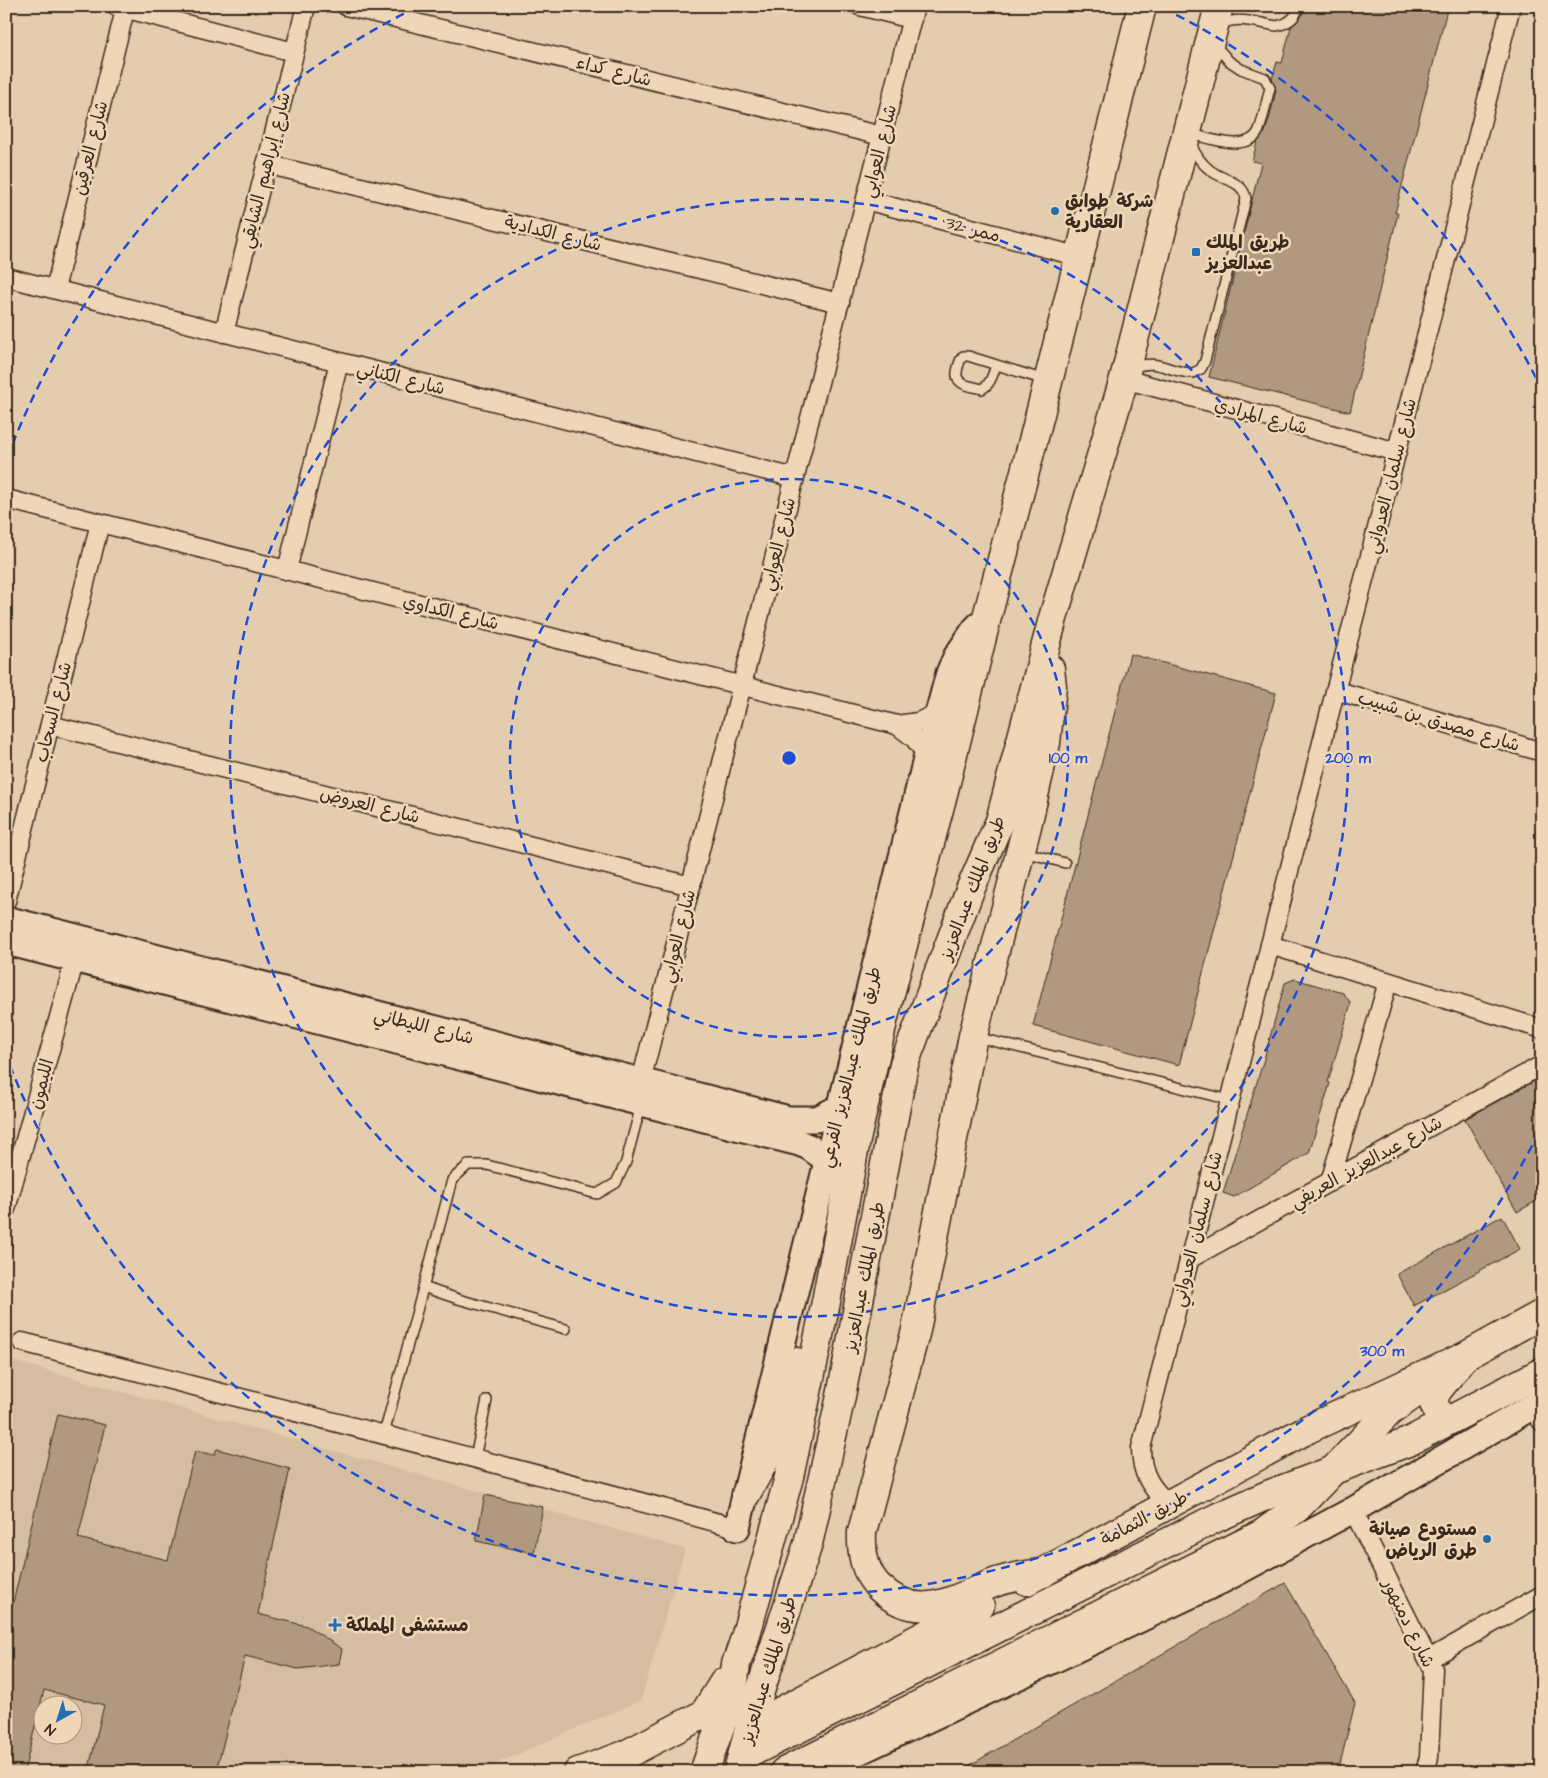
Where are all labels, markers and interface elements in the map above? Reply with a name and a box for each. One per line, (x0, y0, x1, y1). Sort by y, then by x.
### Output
street label: شارع كداء (574, 50, 654, 93)
street label: شارع إبراهيم الشايقي (234, 89, 300, 252)
street label: شارع العرقين (67, 98, 114, 198)
street label: شارع العوابي (856, 102, 906, 201)
place label: شركة طوابق العقارية (1065, 189, 1153, 235)
marker: شركة طوابق العقارية (1049, 205, 1061, 217)
street label: شارع الكدادية (502, 209, 604, 258)
street label: ممر 32 (943, 210, 1003, 249)
place label: طريق الملك عبدالعزيز (1204, 230, 1290, 276)
marker: طريق الملك عبدالعزيز (1190, 246, 1202, 258)
street label: شارع الكناني (353, 355, 448, 404)
street label: شارع المرادي (1212, 392, 1310, 441)
street label: شارع سلمان العدواني (1360, 396, 1426, 557)
street label: شارع العوابي (755, 495, 805, 594)
street label: شارع الكداوي (400, 589, 501, 636)
street label: شارع السحاب (29, 659, 78, 765)
street label: شارع مصدق بن شبيب (1355, 685, 1523, 758)
text: 100 m (1049, 748, 1088, 769)
text: 200 m (1324, 748, 1371, 769)
centre of rings (780, 749, 798, 767)
street label: شارع العروض (317, 781, 422, 830)
street label: طريق الملك عبدالعزيز (933, 812, 1012, 966)
street label: شارع العوابي (655, 887, 705, 986)
street label: طريق الملك عبدالعزيز الفرعي (813, 964, 890, 1171)
street label: شارع الليطاني (371, 1002, 476, 1054)
street label: الليمون (23, 1056, 60, 1112)
street label: شارع عبدالعزيز العريفي (1286, 1110, 1448, 1217)
street label: شارع سلمان العدواني (1166, 1149, 1232, 1310)
street label: طريق الملك عبدالعزيز (837, 1200, 891, 1357)
text: 300 m (1359, 1341, 1404, 1362)
street label: طريق الثمامة (1096, 1485, 1192, 1552)
place label: مستودع صيانة طرق الرياض (1369, 1517, 1477, 1563)
marker: مستودع صيانة طرق الرياض (1481, 1533, 1493, 1545)
street label: شارع دمنهور (1375, 1573, 1441, 1672)
street label: طريق الملك عبدالعزيز (734, 1593, 803, 1749)
place label: مستشفى المملكة (346, 1613, 469, 1638)
marker: مستشفى المملكة (328, 1618, 342, 1632)
north arrow (32, 1696, 82, 1746)
text: N (41, 1719, 60, 1740)

